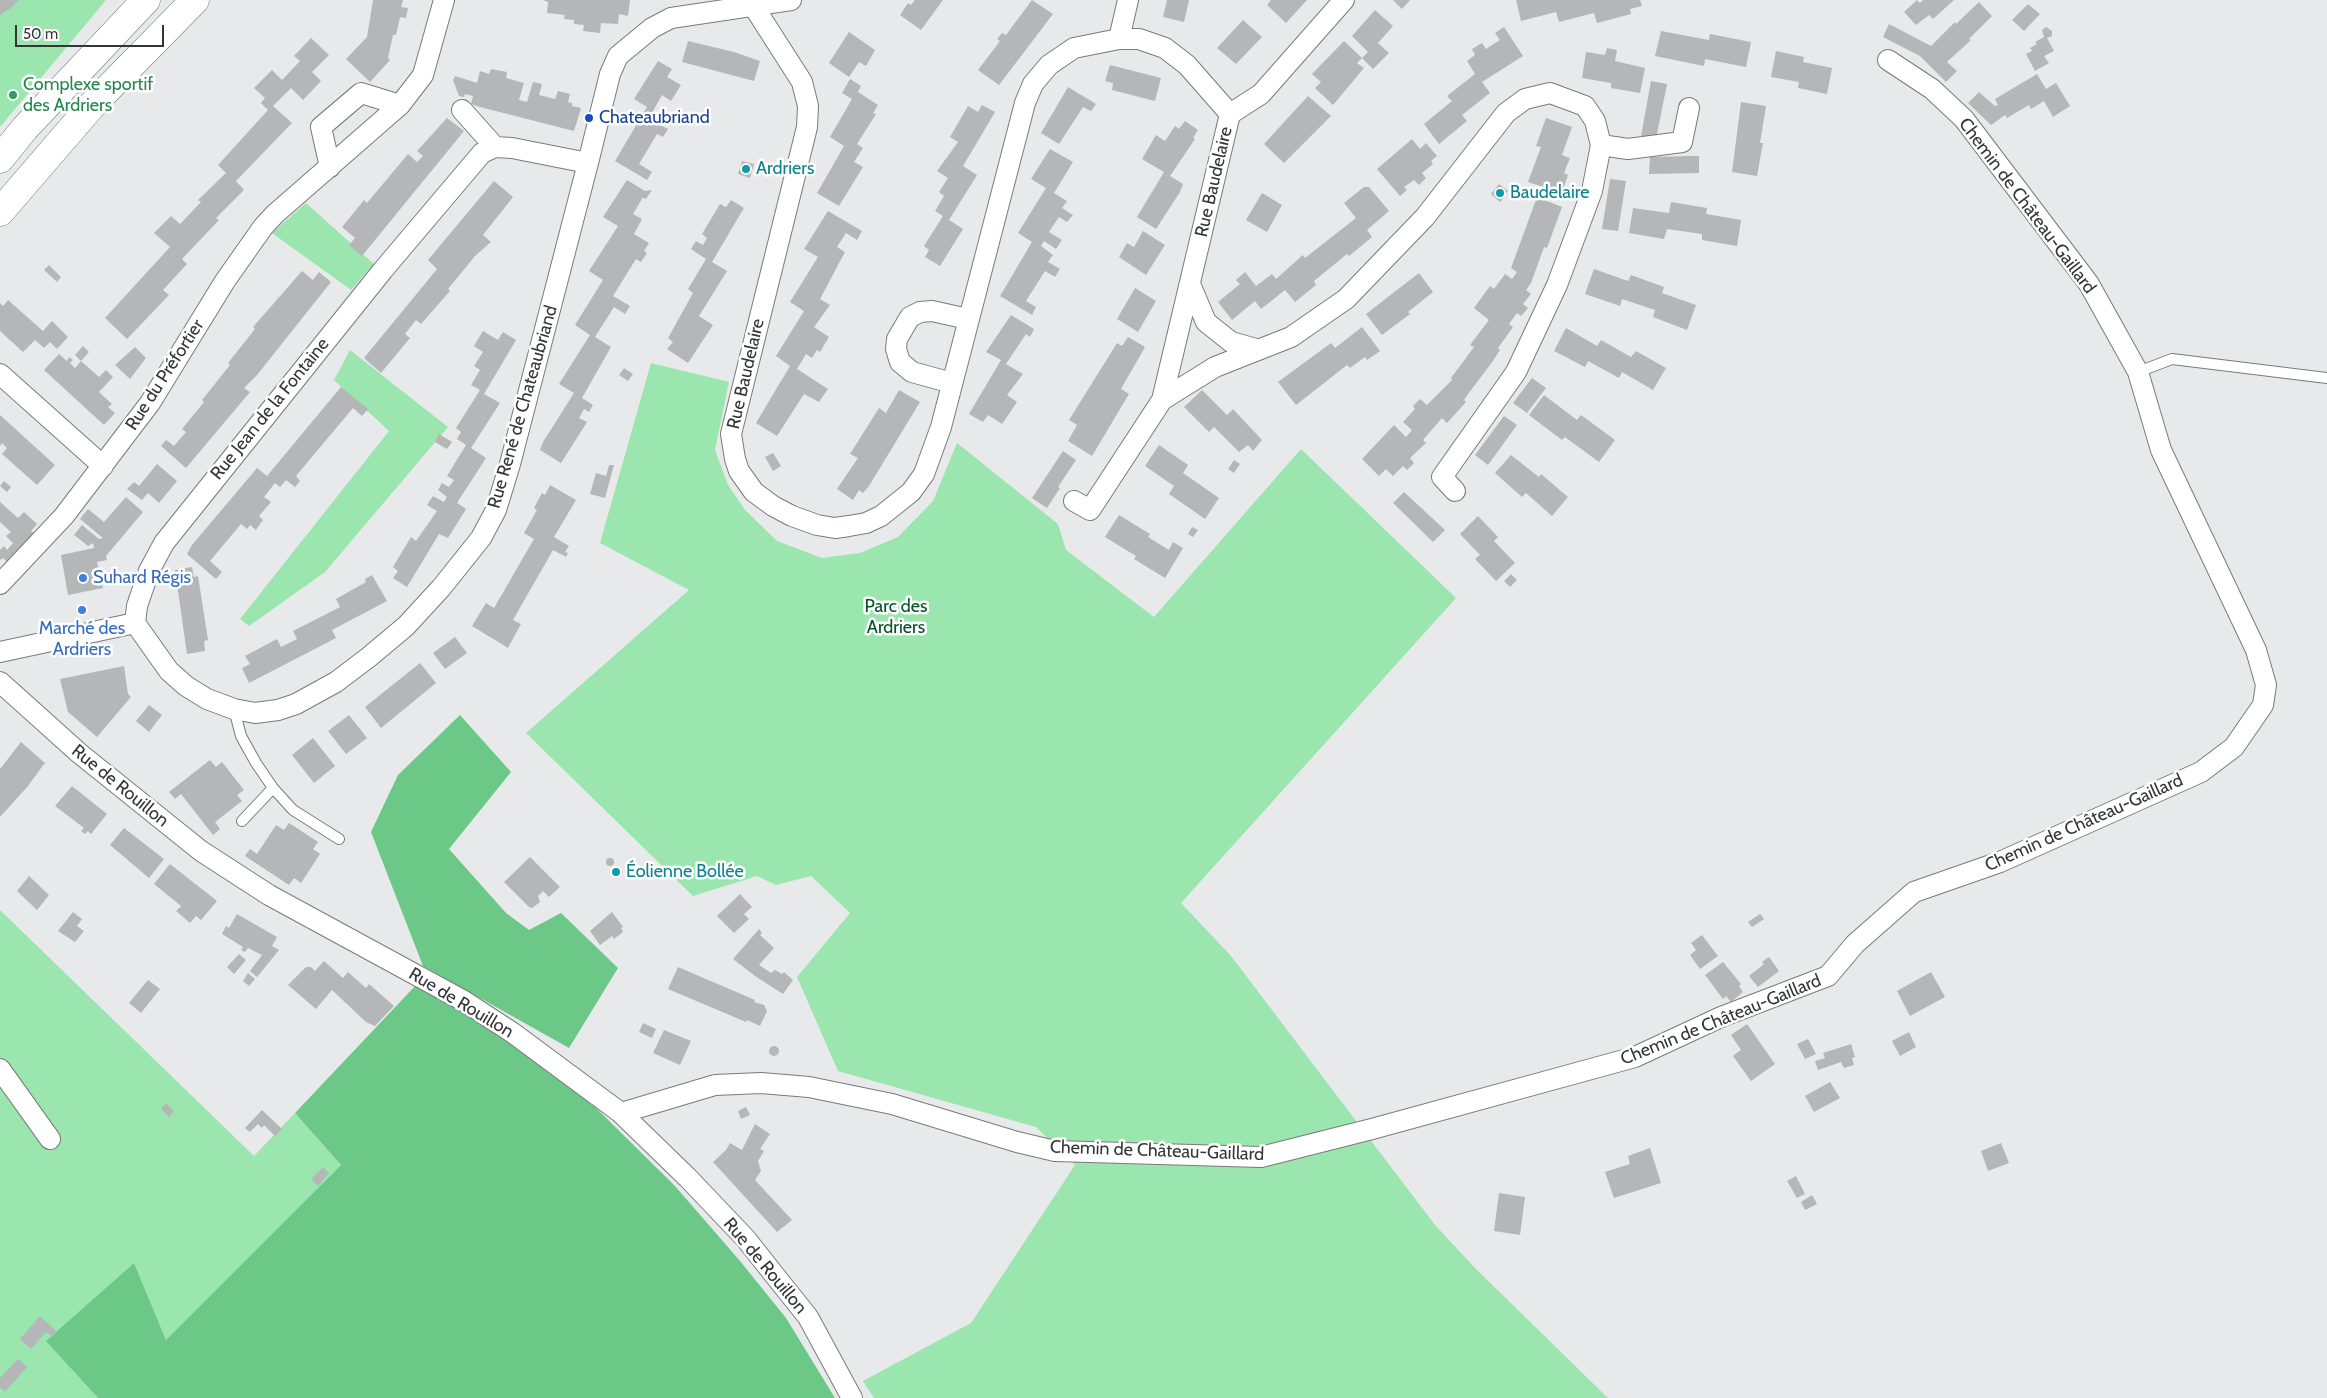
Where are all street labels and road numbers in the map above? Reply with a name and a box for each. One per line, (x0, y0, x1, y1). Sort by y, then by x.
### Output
street label: Chemin de Château-Gaillard (1954, 114, 2100, 298)
street label: Rue Baudelaire (1191, 125, 1237, 239)
street label: Rue René de Chateaubriand (484, 303, 562, 511)
street label: Rue du Préfortier (121, 316, 209, 434)
street label: Rue Baudelaire (723, 317, 769, 431)
street label: Rue Jean de la Fontaine (206, 334, 334, 484)
street label: Rue de Rouillon (67, 740, 173, 832)
street label: Chemin de Château-Gaillard (1982, 770, 2186, 876)
street label: Rue de Rouillon (405, 963, 517, 1043)
street label: Chemin de Château-Gaillard (1618, 970, 1824, 1070)
street label: Chemin de Château-Gaillard (1049, 1136, 1265, 1166)
street label: Rue de Rouillon (719, 1214, 811, 1318)

